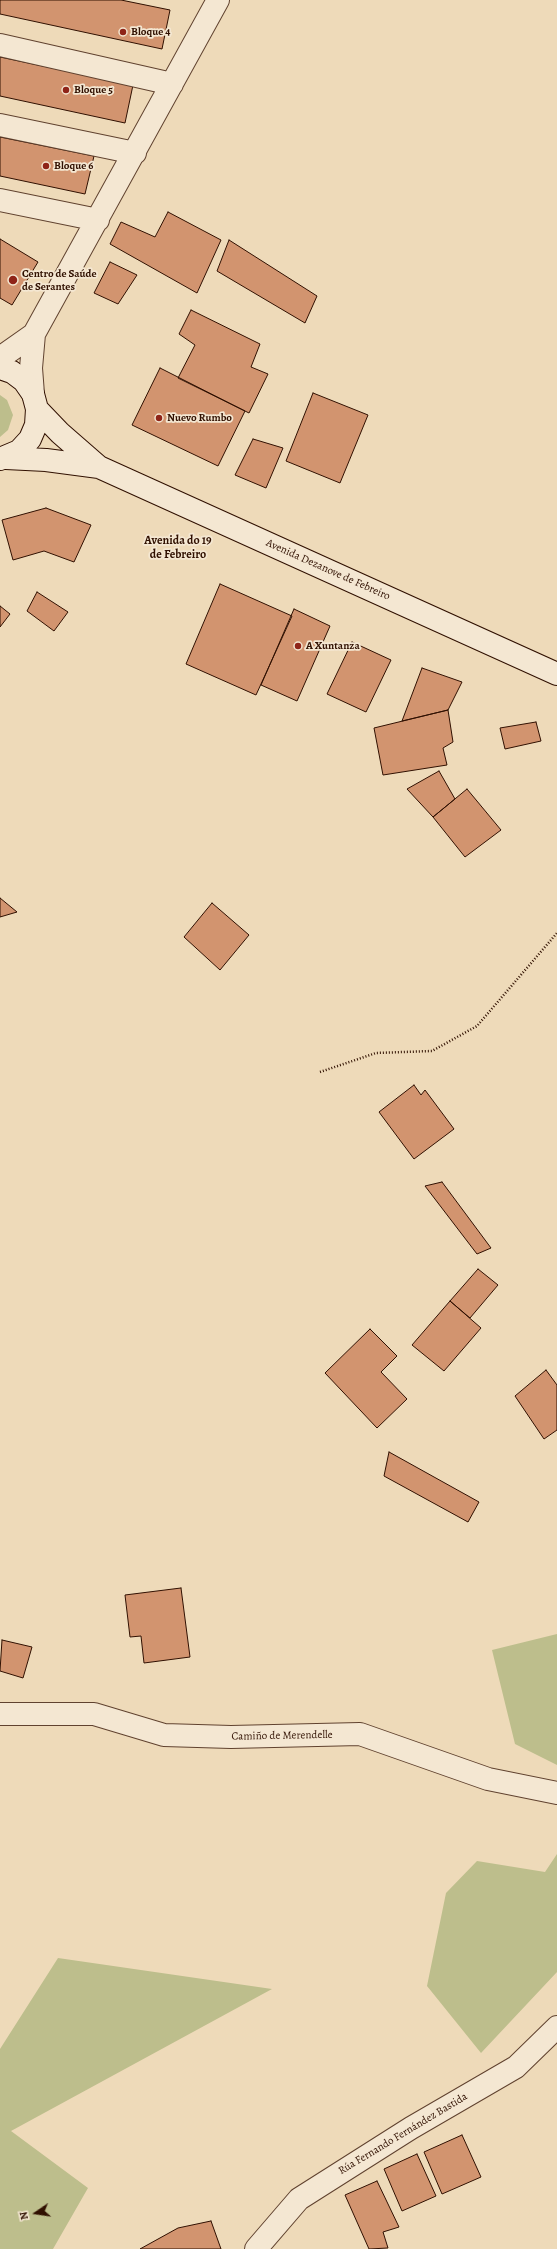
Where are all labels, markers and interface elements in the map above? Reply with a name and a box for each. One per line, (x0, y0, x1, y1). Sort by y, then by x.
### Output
place label: Bloque 4 (131, 25, 170, 39)
marker: Bloque 4 (118, 27, 128, 37)
place label: Bloque 5 (74, 83, 113, 97)
marker: Bloque 5 (61, 85, 71, 95)
place label: Bloque 6 (54, 159, 93, 173)
marker: Bloque 6 (41, 161, 51, 171)
place label: Centro de Saúde de Serantes (22, 267, 96, 293)
marker: Centro de Saúde de Serantes (7, 274, 19, 286)
place label: Nuevo Rumbo (167, 411, 232, 425)
marker: Nuevo Rumbo (154, 413, 164, 423)
district label: Avenida do 19 de Febreiro (144, 534, 212, 562)
street label: Avenida Dezanove de Febreiro (264, 537, 392, 603)
place label: A Xuntanza (306, 639, 360, 653)
marker: A Xuntanza (293, 641, 303, 651)
street label: Camiño de Merendelle (231, 1729, 333, 1743)
street label: Rúa Fernando Fernández Bastida (336, 2090, 470, 2178)
north arrow (16, 2193, 56, 2233)
text: N (16, 2210, 32, 2221)

